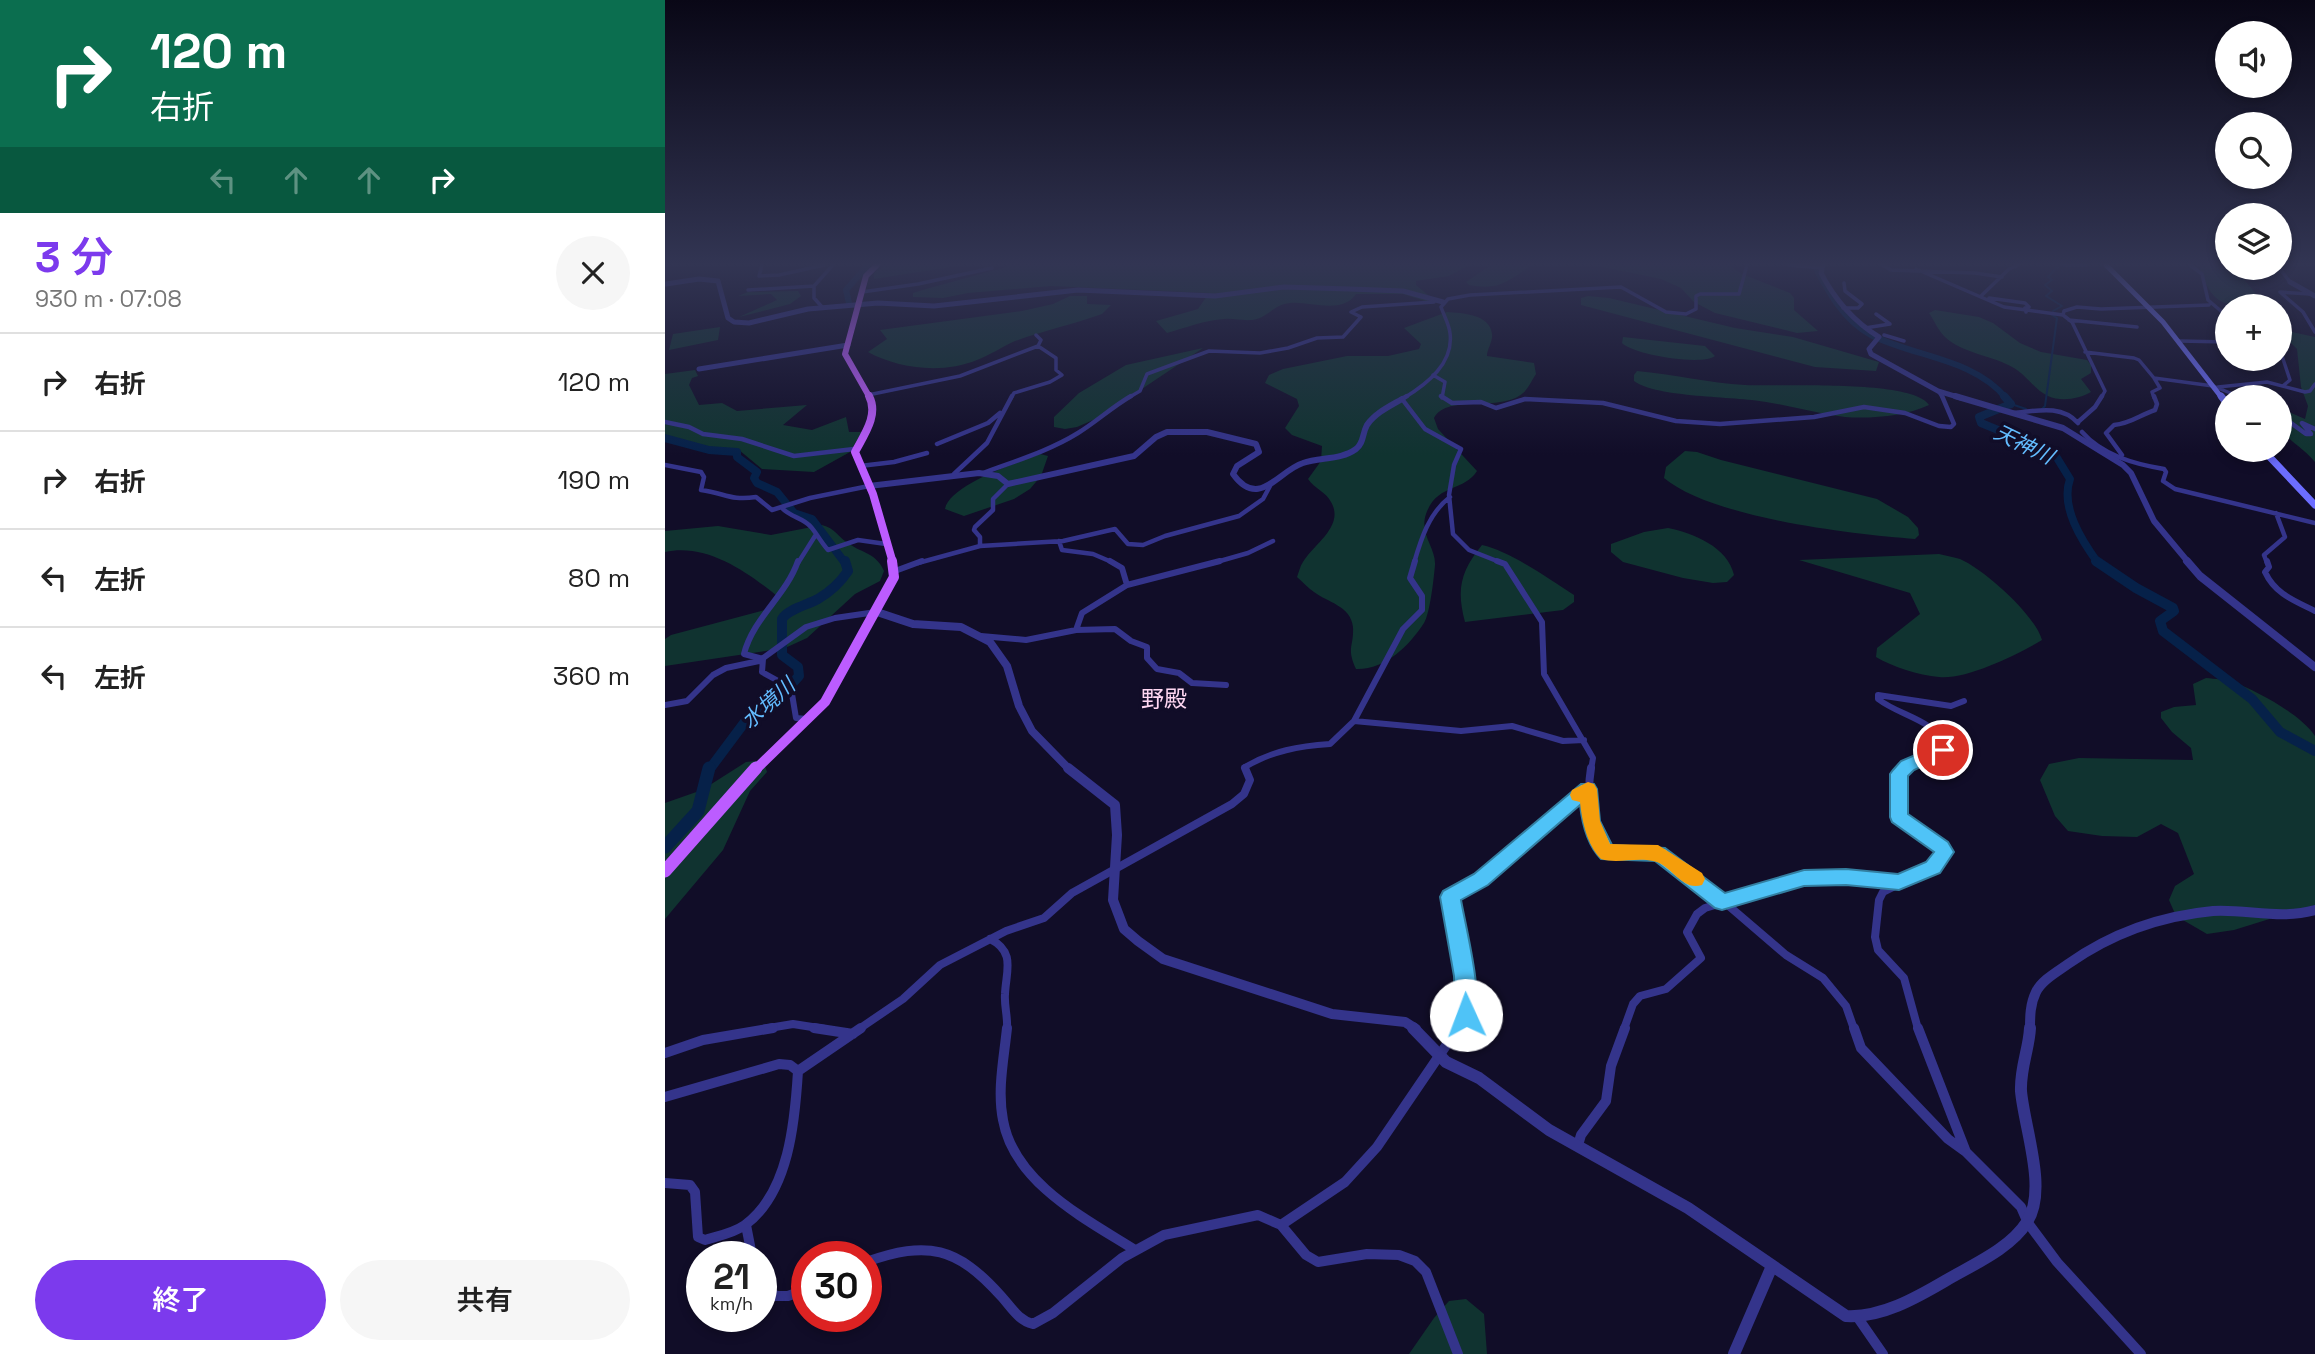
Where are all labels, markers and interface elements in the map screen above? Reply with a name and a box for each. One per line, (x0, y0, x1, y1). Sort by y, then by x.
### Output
text: 120 m (150, 20, 287, 82)
map controls (2215, 21, 2292, 462)
button: sound (2215, 21, 2292, 98)
icon: right (35, 28, 126, 119)
text: 右折 (150, 87, 214, 127)
button: search (2215, 112, 2292, 189)
icon: left (204, 161, 242, 199)
icon: ahead (277, 161, 315, 199)
icon: ahead (350, 161, 388, 199)
icon: right (423, 161, 461, 199)
button: layers (2215, 203, 2292, 280)
text: 3 分 (35, 231, 113, 284)
button: close (556, 236, 630, 310)
text: 930 m · 07:08 (35, 284, 182, 314)
button: + (2215, 294, 2292, 371)
icon: right (35, 363, 73, 401)
text: 120 m (558, 365, 630, 399)
text: 右折 (94, 367, 146, 401)
button: − (2215, 385, 2292, 462)
water label: 天神川 (1990, 418, 2060, 471)
icon: right (35, 461, 73, 499)
text: 190 m (558, 463, 630, 497)
text: 右折 (94, 465, 146, 499)
icon: left (35, 559, 73, 597)
text: 80 m (568, 561, 630, 595)
text: 左折 (94, 563, 146, 597)
icon: left (35, 657, 73, 695)
text: 360 m (553, 659, 630, 693)
text: 左折 (94, 661, 146, 695)
water label: 水境川 (736, 671, 802, 734)
district label: 野殿 (1141, 684, 1187, 714)
pin (1913, 720, 1973, 780)
icon: arrive (1924, 731, 1962, 769)
position arrow (1429, 978, 1503, 1052)
speed limit sign: 30 (791, 1241, 882, 1332)
text: 21 (713, 1255, 750, 1299)
button: 終了 (35, 1260, 326, 1340)
button: 共有 (340, 1260, 630, 1340)
text: km/h (710, 1292, 753, 1315)

